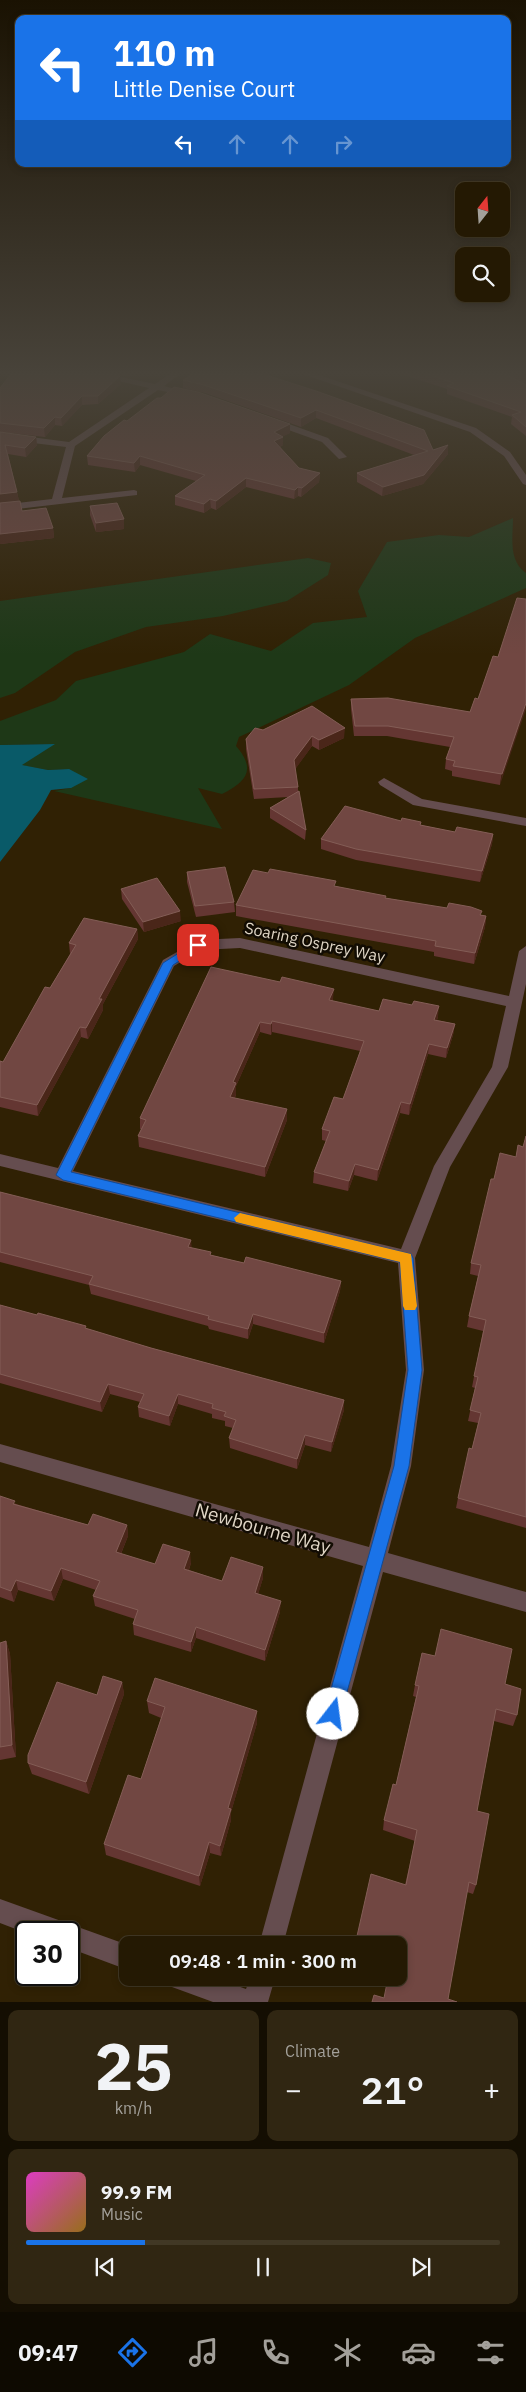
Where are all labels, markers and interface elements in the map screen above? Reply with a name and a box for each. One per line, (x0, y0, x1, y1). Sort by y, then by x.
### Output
text: 110 m (113, 30, 216, 76)
icon: left (30, 35, 95, 100)
text: Little Denise Court (113, 74, 295, 103)
icon: left (170, 130, 198, 158)
icon: ahead (223, 130, 251, 158)
icon: ahead (276, 130, 304, 158)
icon: right (329, 130, 357, 158)
north arrow (455, 182, 510, 238)
map controls (455, 182, 510, 302)
button: search (455, 247, 510, 302)
street label: Soaring Osprey Way (243, 917, 387, 967)
pin (177, 924, 219, 966)
icon: arrive (184, 931, 212, 959)
street label: Newbourne Way (193, 1497, 334, 1559)
position arrow (306, 1687, 358, 1739)
speed limit sign: 30 (15, 1921, 80, 1986)
text: 09:48 · 1 min · 300 m (169, 1949, 357, 1973)
text: 25 (94, 2023, 173, 2108)
text: Climate (285, 2041, 340, 2061)
text: 21° (361, 2065, 424, 2114)
text: − (285, 2071, 302, 2108)
text: + (483, 2071, 500, 2108)
text: km/h (115, 2098, 152, 2118)
text: 99.9 FM (101, 2180, 172, 2204)
text: Music (101, 2204, 143, 2224)
icon: previous (91, 2253, 119, 2281)
icon: pause (249, 2253, 277, 2281)
icon: next (407, 2253, 435, 2281)
icon: directions (115, 2335, 150, 2370)
icon: music (186, 2335, 221, 2370)
icon: phone (258, 2335, 293, 2370)
icon: climate (330, 2335, 365, 2370)
icon: car (401, 2335, 436, 2370)
icon: filters (473, 2335, 508, 2370)
text: 09:47 (18, 2338, 78, 2367)

